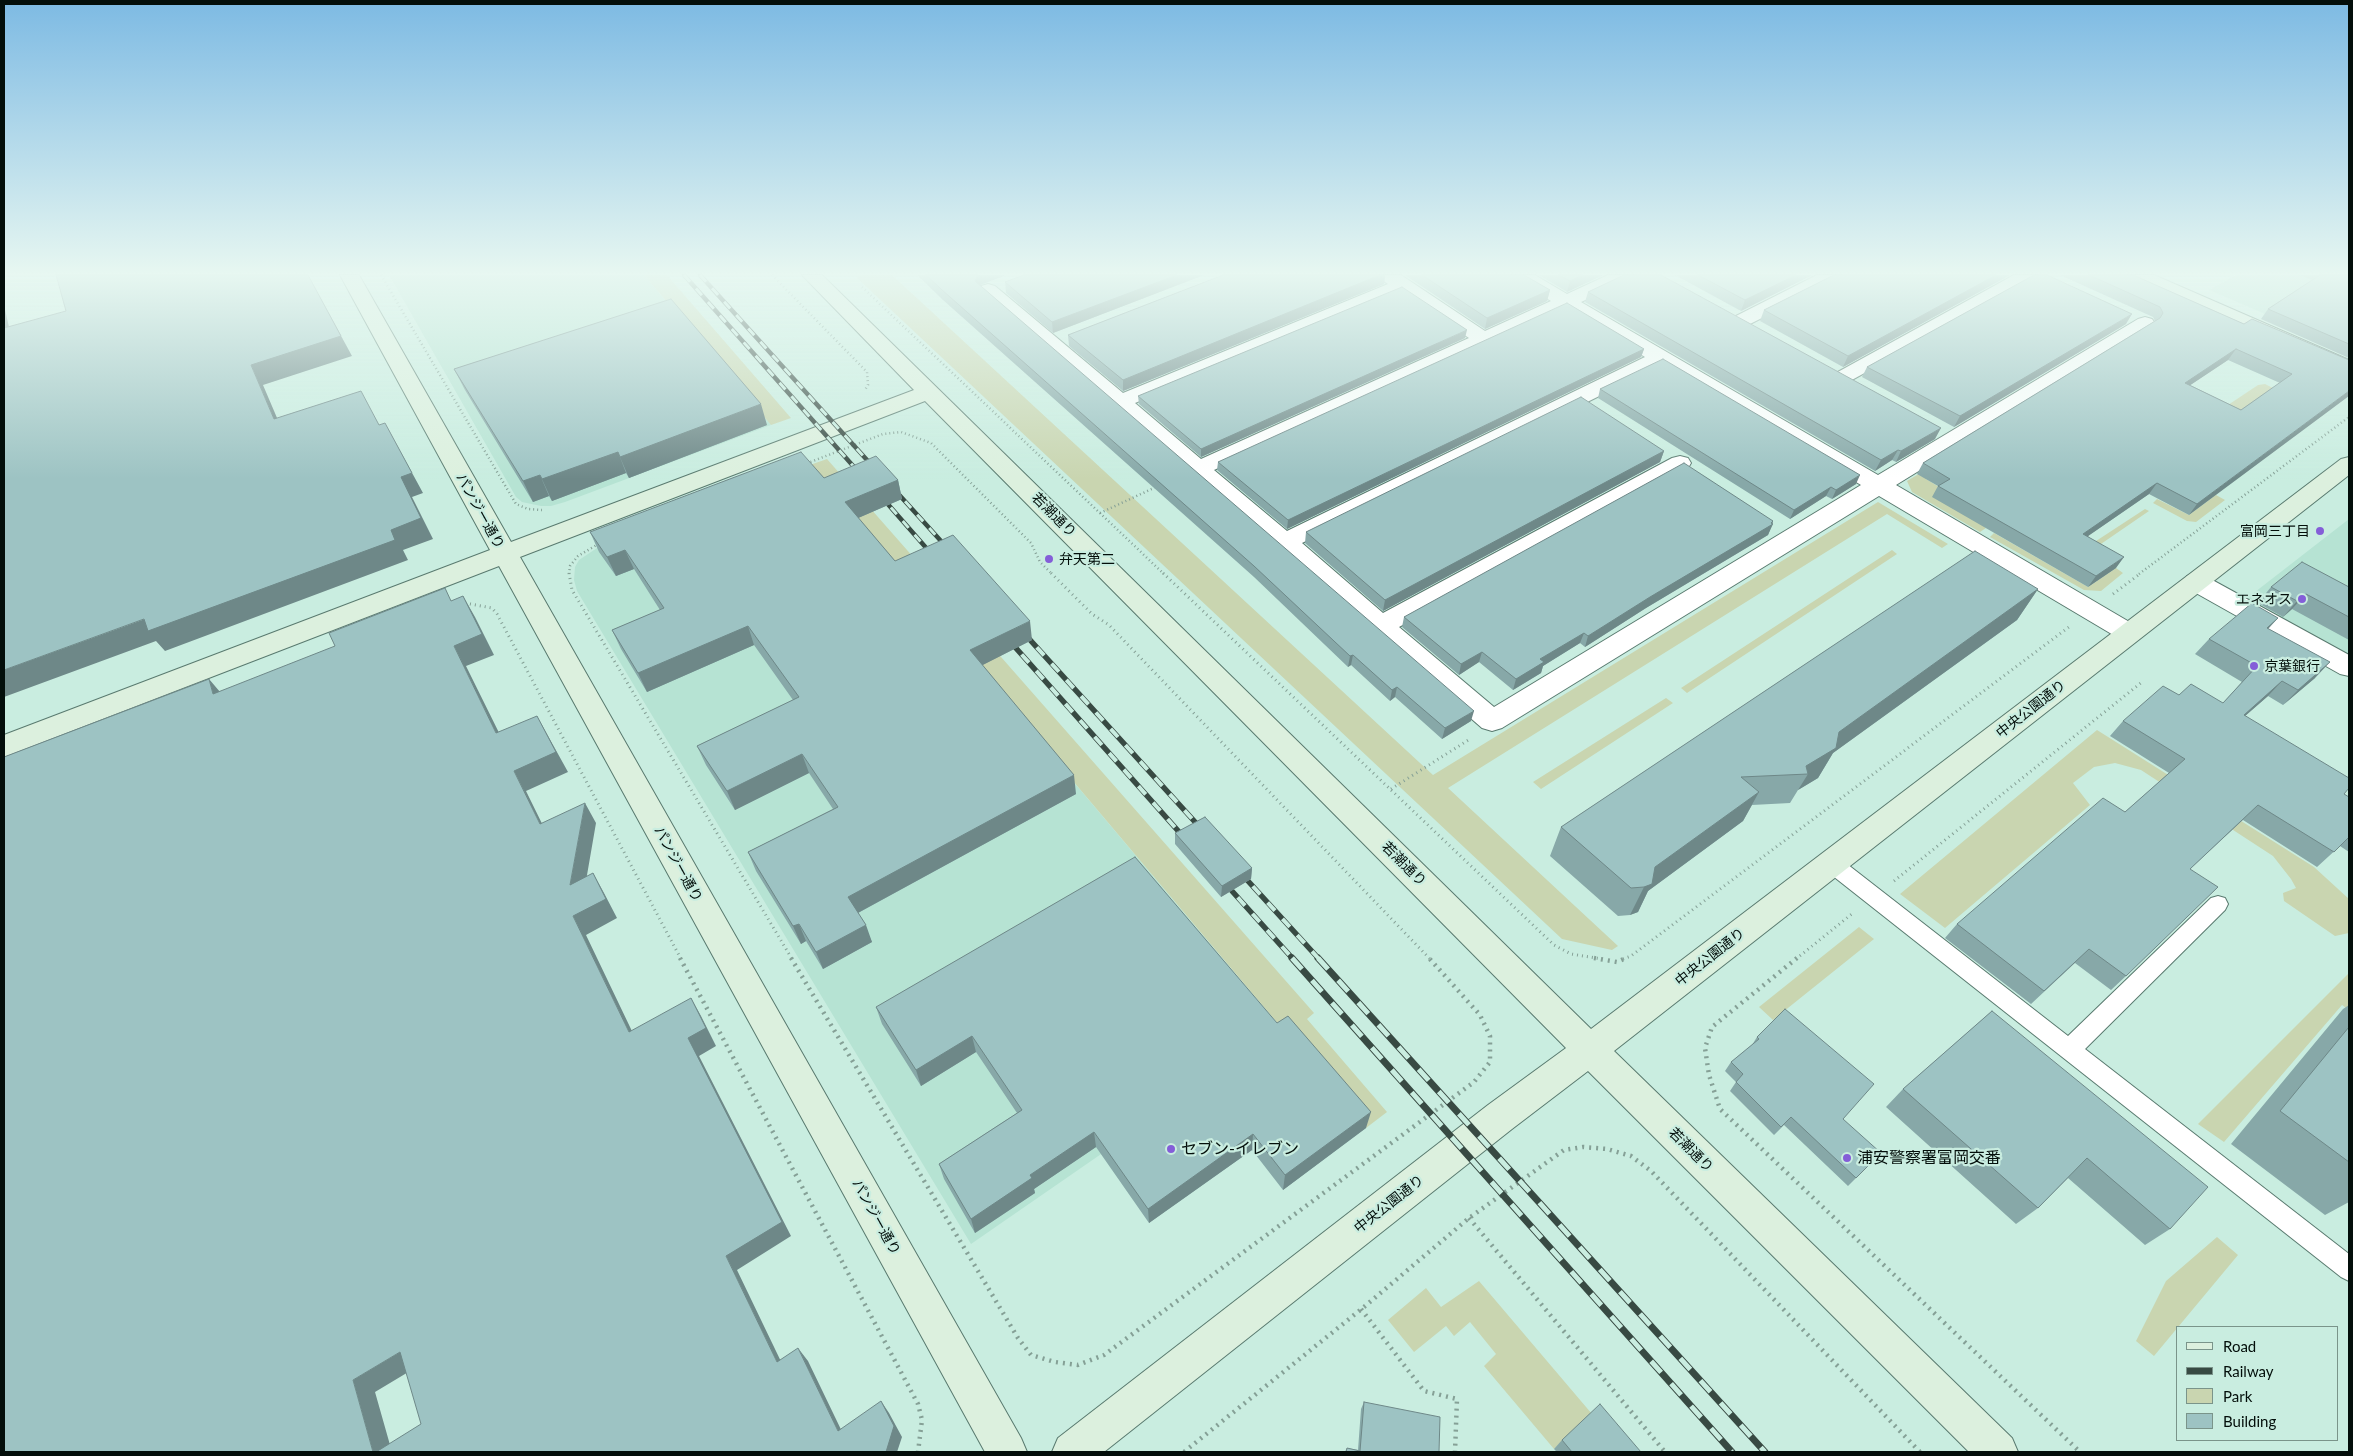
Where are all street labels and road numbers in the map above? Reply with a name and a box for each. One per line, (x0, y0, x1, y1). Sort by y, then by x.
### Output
street label: パンジー通り (452, 470, 508, 552)
street label: 若潮通り (1028, 489, 1080, 541)
street label: 中央公園通り (1993, 677, 2069, 741)
street label: パンジー通り (650, 823, 706, 905)
street label: 若潮通り (1378, 838, 1430, 890)
street label: 中央公園通り (1672, 925, 1748, 989)
street label: 若潮通り (1665, 1124, 1717, 1176)
street label: 中央公園通り (1351, 1172, 1427, 1236)
street label: パンジー通り (848, 1176, 904, 1258)

